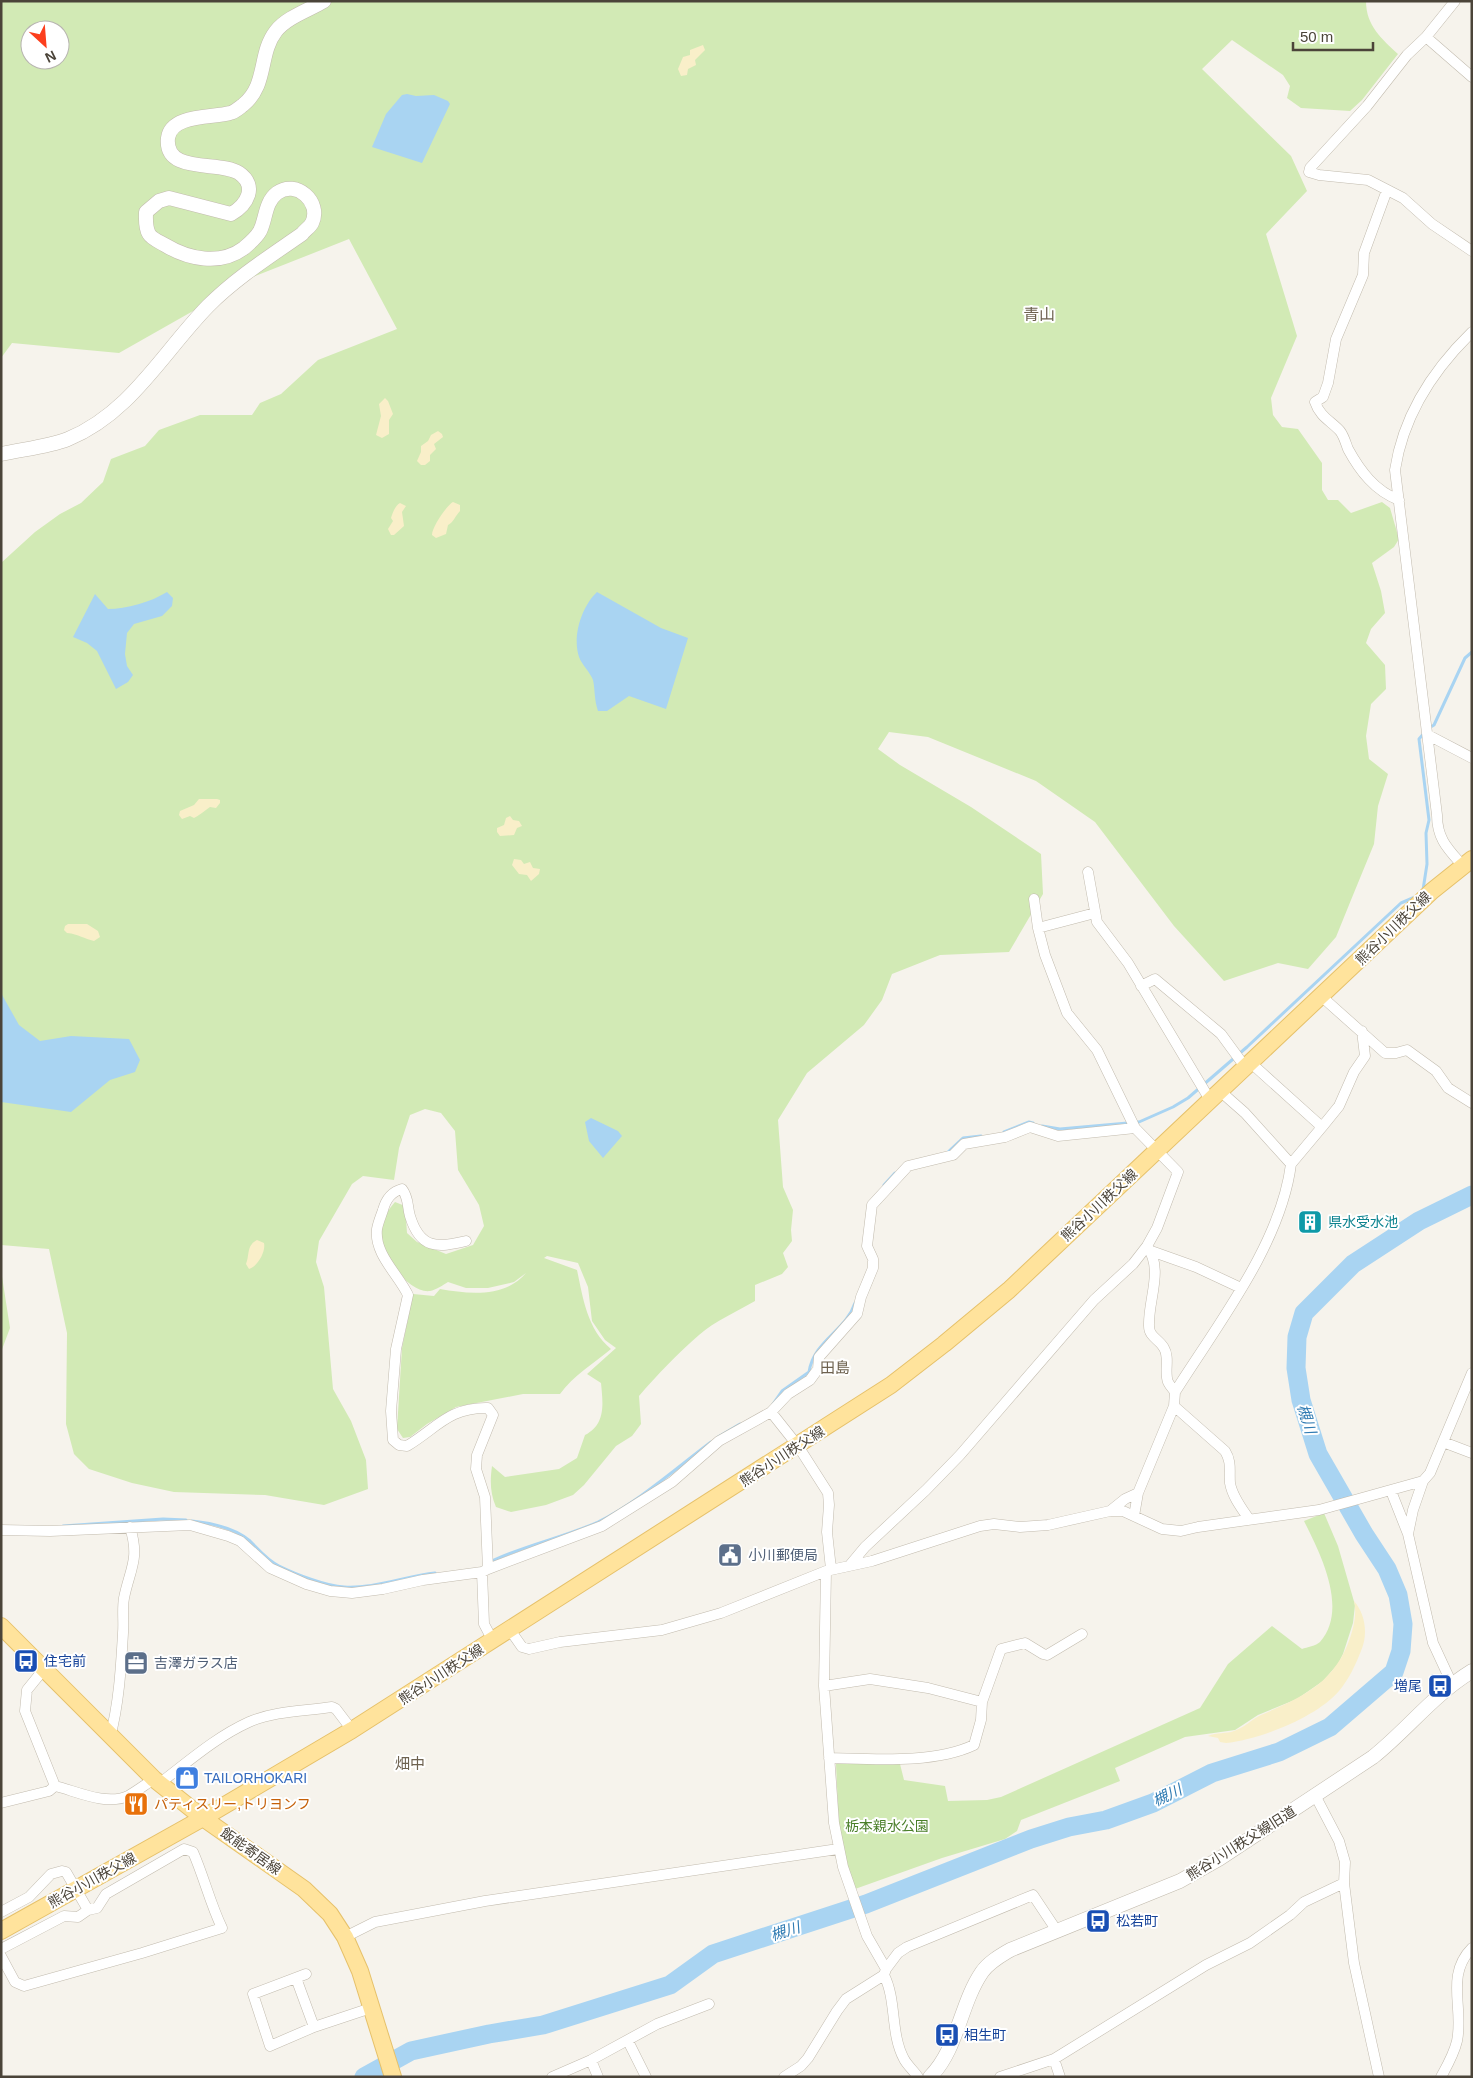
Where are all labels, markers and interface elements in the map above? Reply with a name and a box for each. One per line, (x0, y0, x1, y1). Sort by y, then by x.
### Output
north arrow (20, 20, 70, 70)
scale bar (1293, 20, 1373, 52)
text: 50 m (1300, 28, 1333, 45)
text: N (43, 47, 59, 66)
district label: 青山 (1023, 306, 1055, 323)
street label: 熊谷小川秩父線 (1352, 888, 1434, 968)
street label: 熊谷小川秩父線 (1058, 1166, 1140, 1244)
building icon: 県水受水池 (1297, 1209, 1323, 1235)
place label: 県水受水池 (1328, 1214, 1398, 1230)
district label: 田島 (820, 1359, 850, 1376)
water label: 槻川 (1294, 1402, 1320, 1438)
street label: 熊谷小川秩父線 (737, 1423, 827, 1489)
public building icon: 小川郵便局 (717, 1542, 743, 1568)
place label: 小川郵便局 (748, 1547, 818, 1563)
street label: 熊谷小川秩父線 (396, 1641, 486, 1707)
bus stop icon: 住宅前 (13, 1648, 39, 1674)
office icon: 吉澤ガラス店 (123, 1650, 149, 1676)
place label: 住宅前 (44, 1653, 86, 1669)
place label: 吉澤ガラス店 (154, 1655, 238, 1671)
bus stop icon: 増尾 (1427, 1673, 1453, 1699)
place label: 増尾 (1394, 1678, 1422, 1694)
district label: 畑中 (395, 1755, 425, 1772)
shop icon: TAILORHOKARI (174, 1765, 200, 1791)
place label: TAILORHOKARI (204, 1770, 307, 1786)
water label: 槻川 (1150, 1780, 1186, 1809)
restaurant icon: パティスリー,トリヨンフ (123, 1791, 149, 1817)
place label: パティスリー,トリヨンフ (154, 1796, 311, 1812)
street label: 熊谷小川秩父線旧道 (1183, 1803, 1299, 1883)
park label: 栃本親水公園 (845, 1818, 929, 1834)
street label: 飯能寄居線 (218, 1824, 284, 1878)
street label: 熊谷小川秩父線 (45, 1849, 139, 1911)
bus stop icon: 松若町 (1085, 1908, 1111, 1934)
place label: 松若町 (1116, 1913, 1158, 1929)
water label: 槻川 (768, 1918, 804, 1944)
bus stop icon: 相生町 (934, 2022, 960, 2048)
place label: 相生町 (964, 2027, 1006, 2043)

